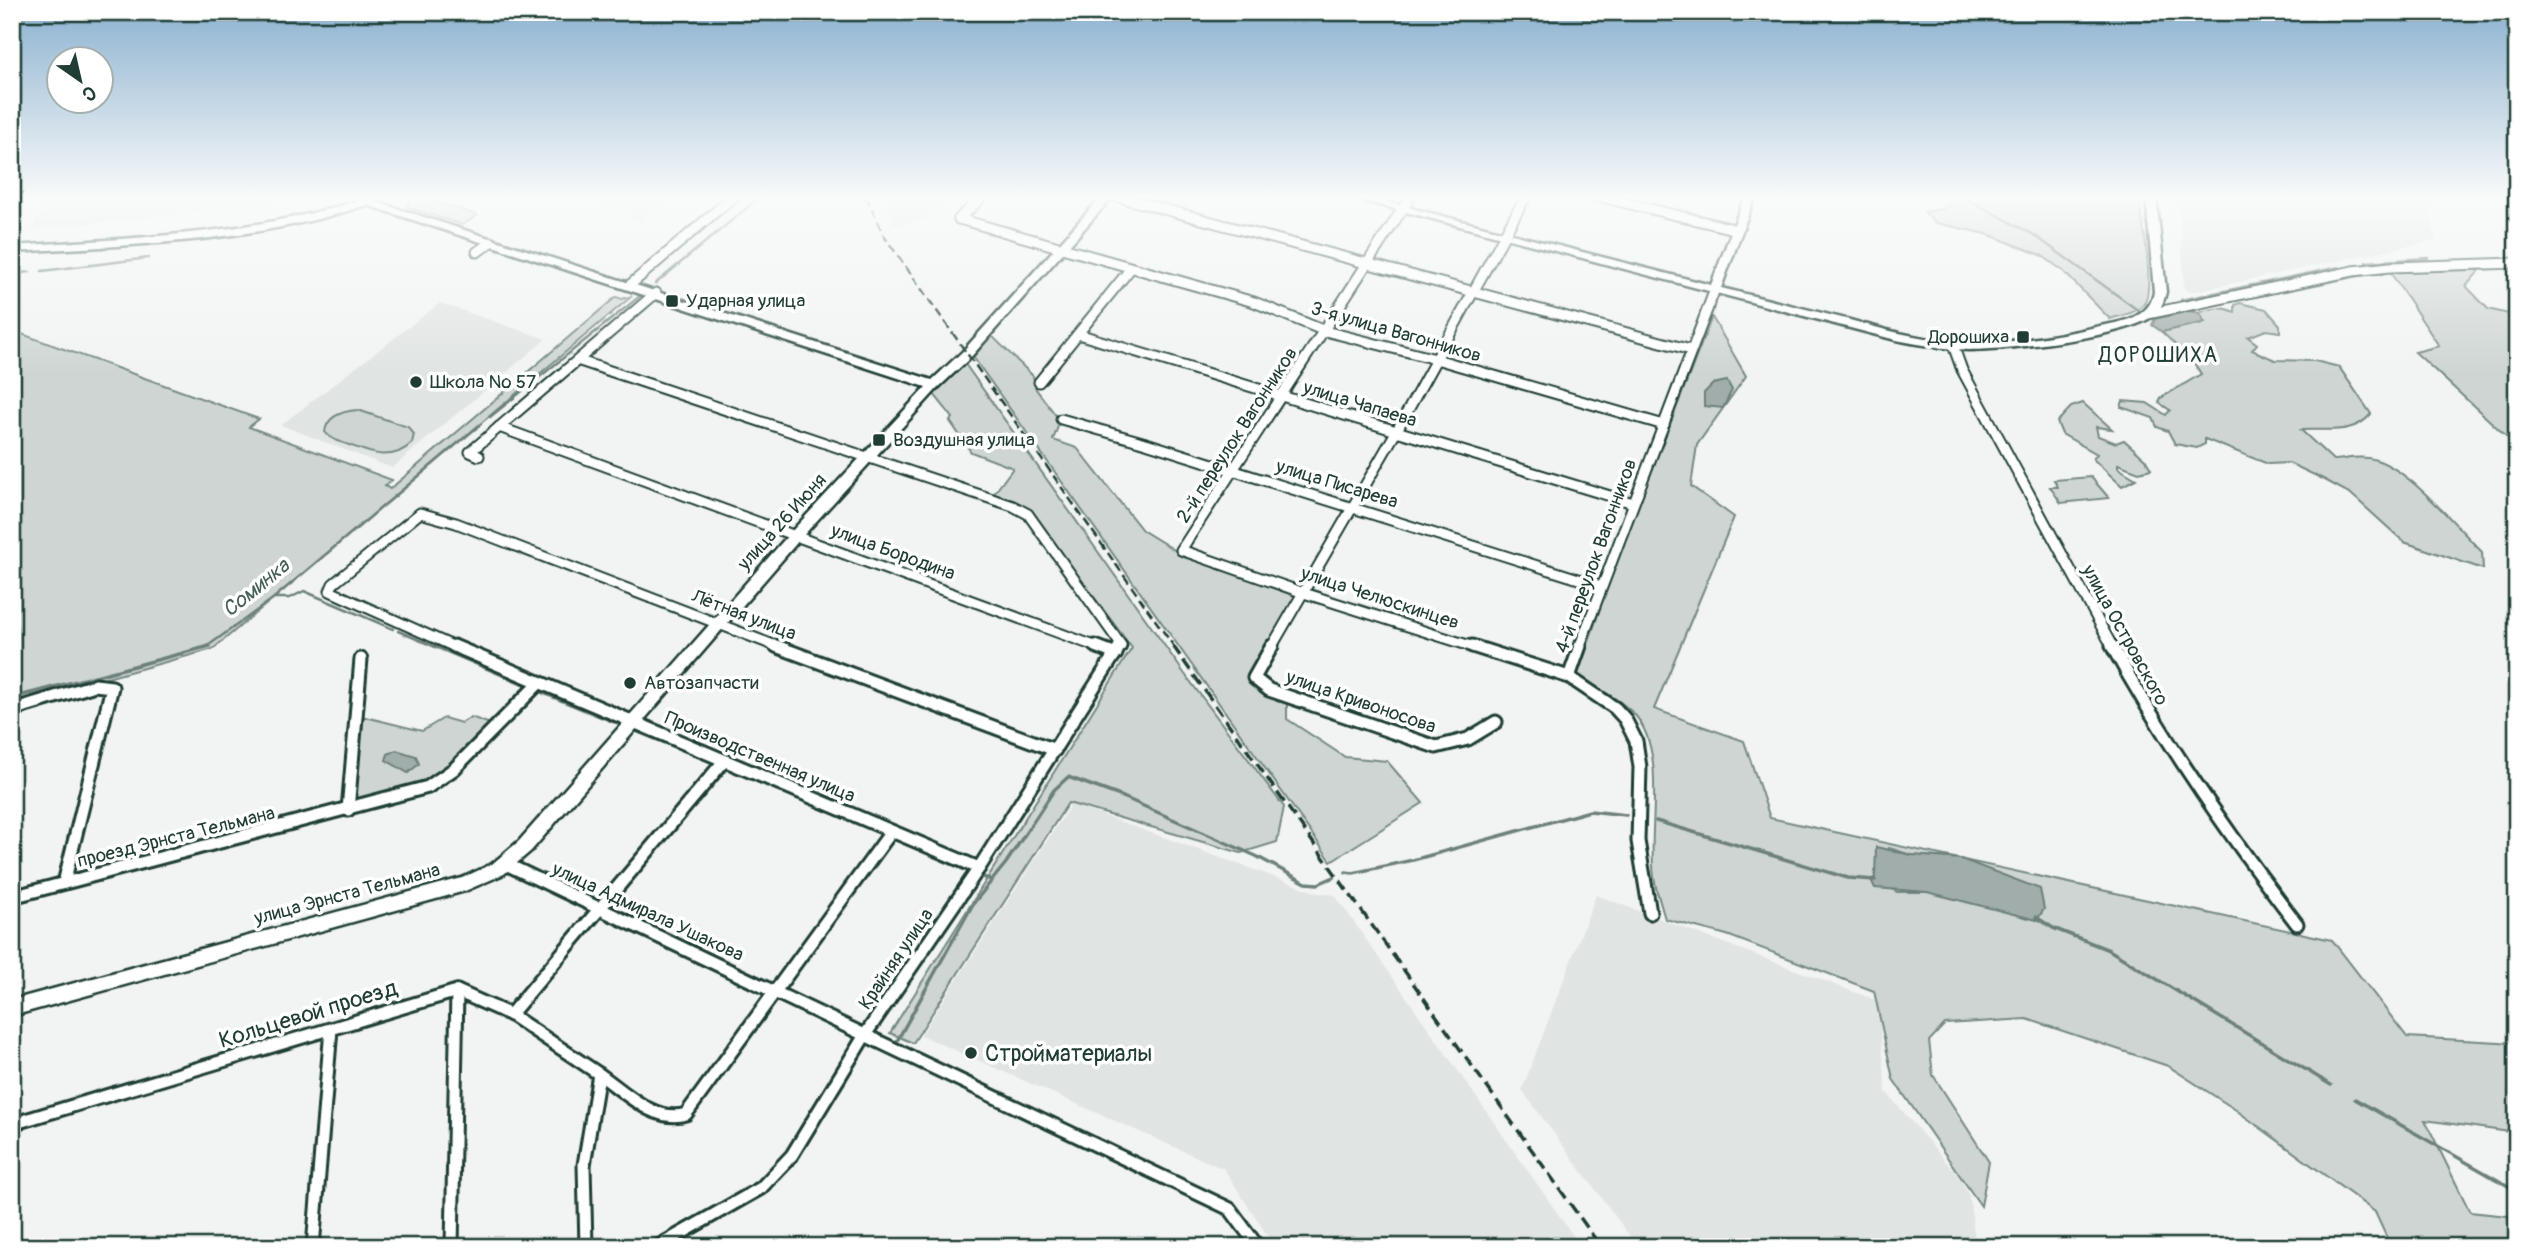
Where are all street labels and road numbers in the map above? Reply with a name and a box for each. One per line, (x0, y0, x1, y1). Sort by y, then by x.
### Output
street label: 3-я улица Вагонников (1308, 296, 1484, 368)
street label: 2-й переулок Вагонников (1171, 343, 1303, 527)
street label: улица Чапаева (1299, 375, 1420, 433)
street label: улица Писарева (1272, 454, 1401, 514)
street label: 4-й переулок Вагонников (1550, 456, 1642, 656)
street label: улица 26 Июня (732, 469, 832, 576)
street label: улица Бородина (827, 518, 959, 586)
street label: улица Островского (2076, 560, 2174, 710)
street label: улица Челюскинцев (1297, 561, 1462, 635)
street label: Лётная улица (687, 584, 800, 646)
street label: улица Кривоносова (1282, 665, 1439, 739)
street label: Производственная улица (661, 706, 859, 808)
street label: проезд Эрнста Тельмана (75, 801, 277, 873)
street label: улица Адмирала Ушакова (547, 857, 748, 967)
street label: улица Эрнста Тельмана (251, 858, 443, 931)
street label: Крайняя улица (853, 904, 939, 1014)
street label: Кольцевой проезд (215, 973, 401, 1055)

